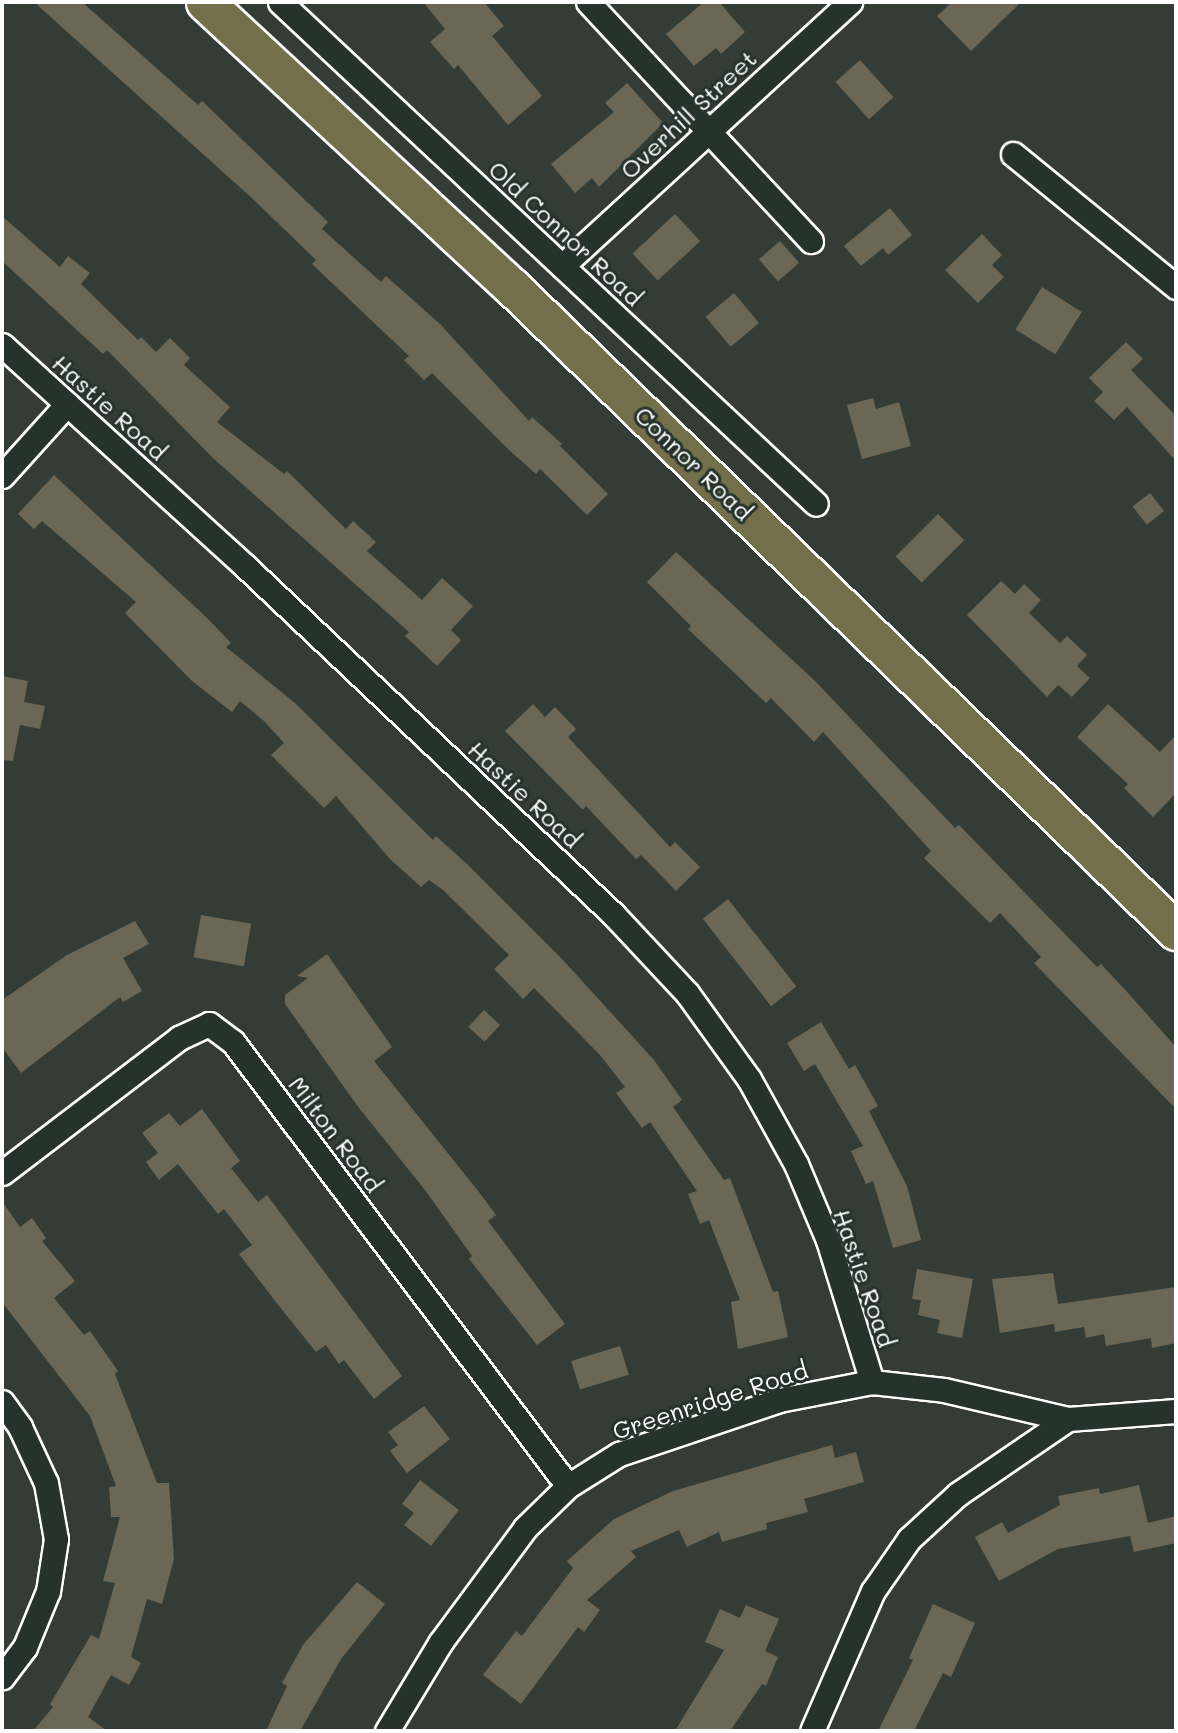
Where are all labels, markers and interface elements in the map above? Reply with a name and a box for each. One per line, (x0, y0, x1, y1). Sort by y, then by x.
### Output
street label: Overhill Street (614, 44, 762, 184)
street label: Old Connor Road (483, 154, 649, 312)
street label: Hastie Road (47, 348, 173, 466)
street label: Connor Road (629, 400, 759, 526)
street label: Hastie Road (463, 734, 587, 854)
street label: Milton Road (283, 1070, 389, 1198)
street label: Hastie Road (828, 1205, 902, 1351)
street label: Greenridge Road (609, 1355, 811, 1445)

